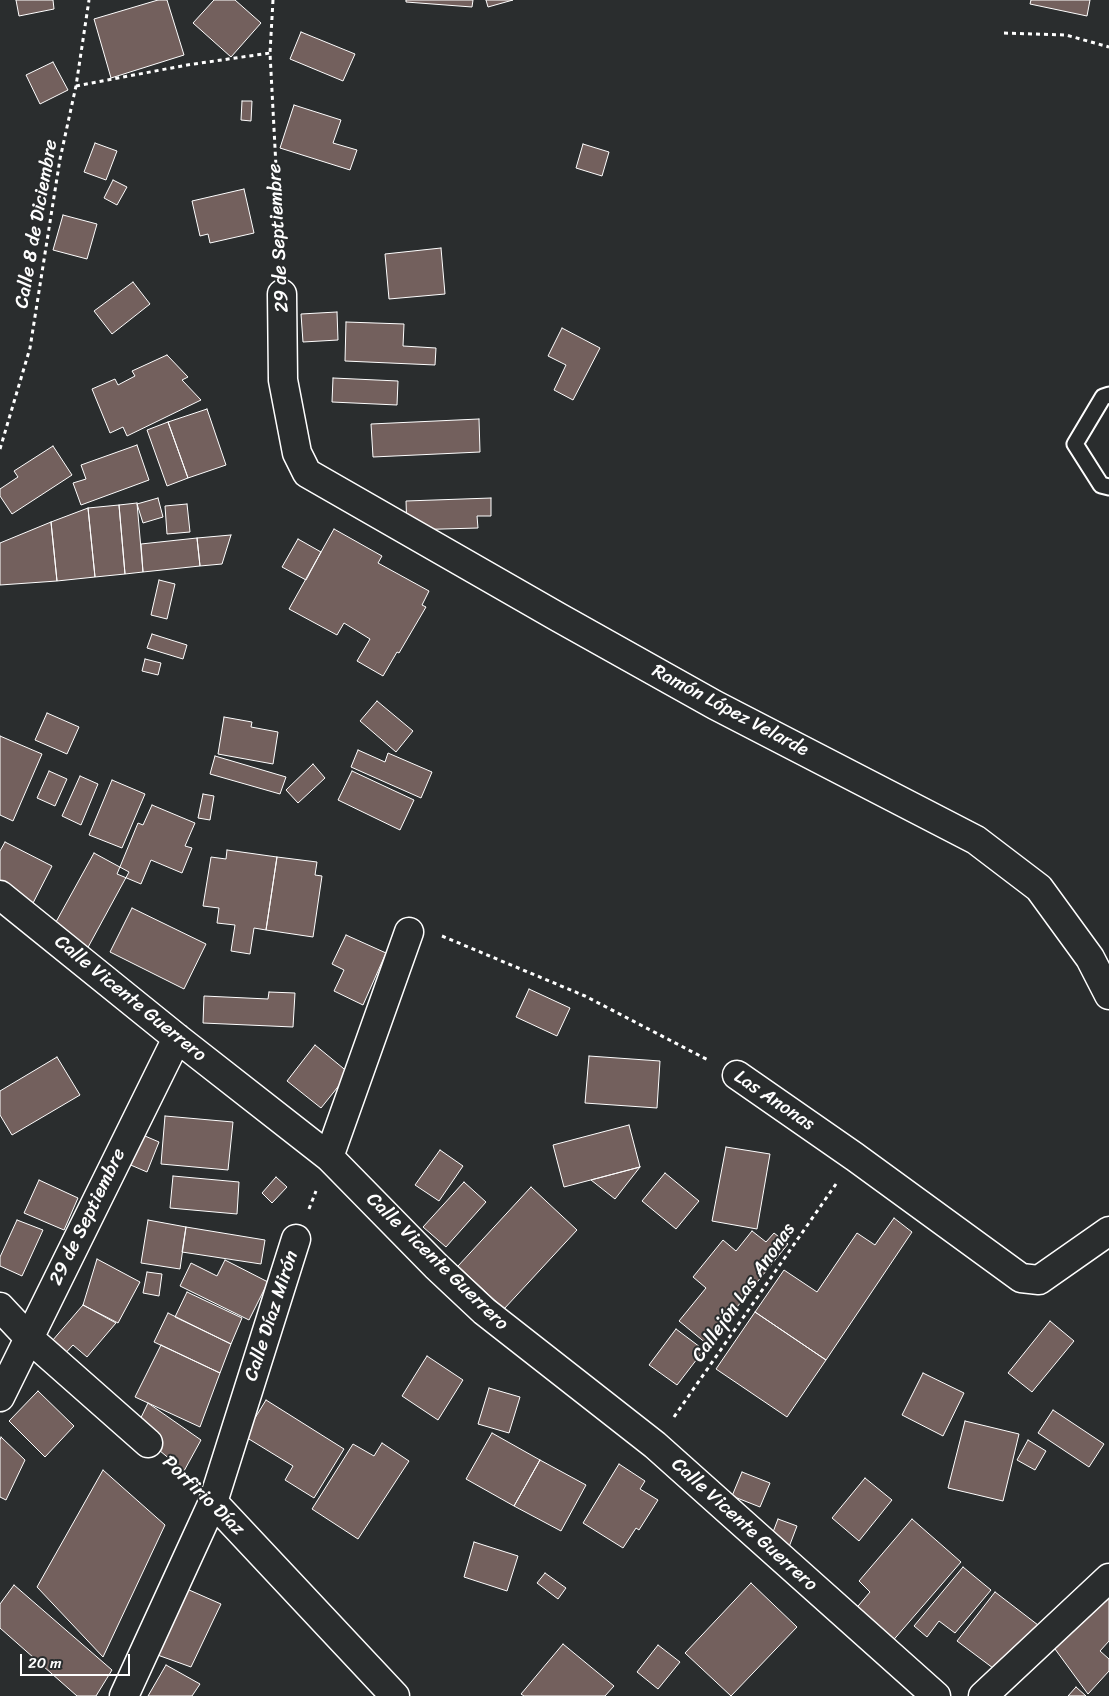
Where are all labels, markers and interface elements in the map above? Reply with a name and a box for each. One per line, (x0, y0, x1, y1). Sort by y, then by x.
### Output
street label: Calle 8 de Diciembre (11, 138, 63, 310)
street label: 29 de Septiembre (264, 163, 294, 313)
street label: Ramón López Velarde (648, 660, 812, 762)
street label: Calle Vicente Guerrero (50, 931, 210, 1067)
street label: Las Anonas (730, 1066, 818, 1136)
street label: 29 de Septiembre (45, 1145, 131, 1289)
street label: Calle Vicente Guerrero (361, 1188, 513, 1336)
street label: Callejón Las Anonas (688, 1219, 800, 1367)
street label: Calle Díaz Mirón (240, 1248, 304, 1384)
street label: Porfirio Díaz (157, 1451, 249, 1541)
street label: Calle Vicente Guerrero (666, 1453, 822, 1597)
scale bar (22, 1644, 132, 1676)
text: 20 m (28, 1650, 62, 1676)

